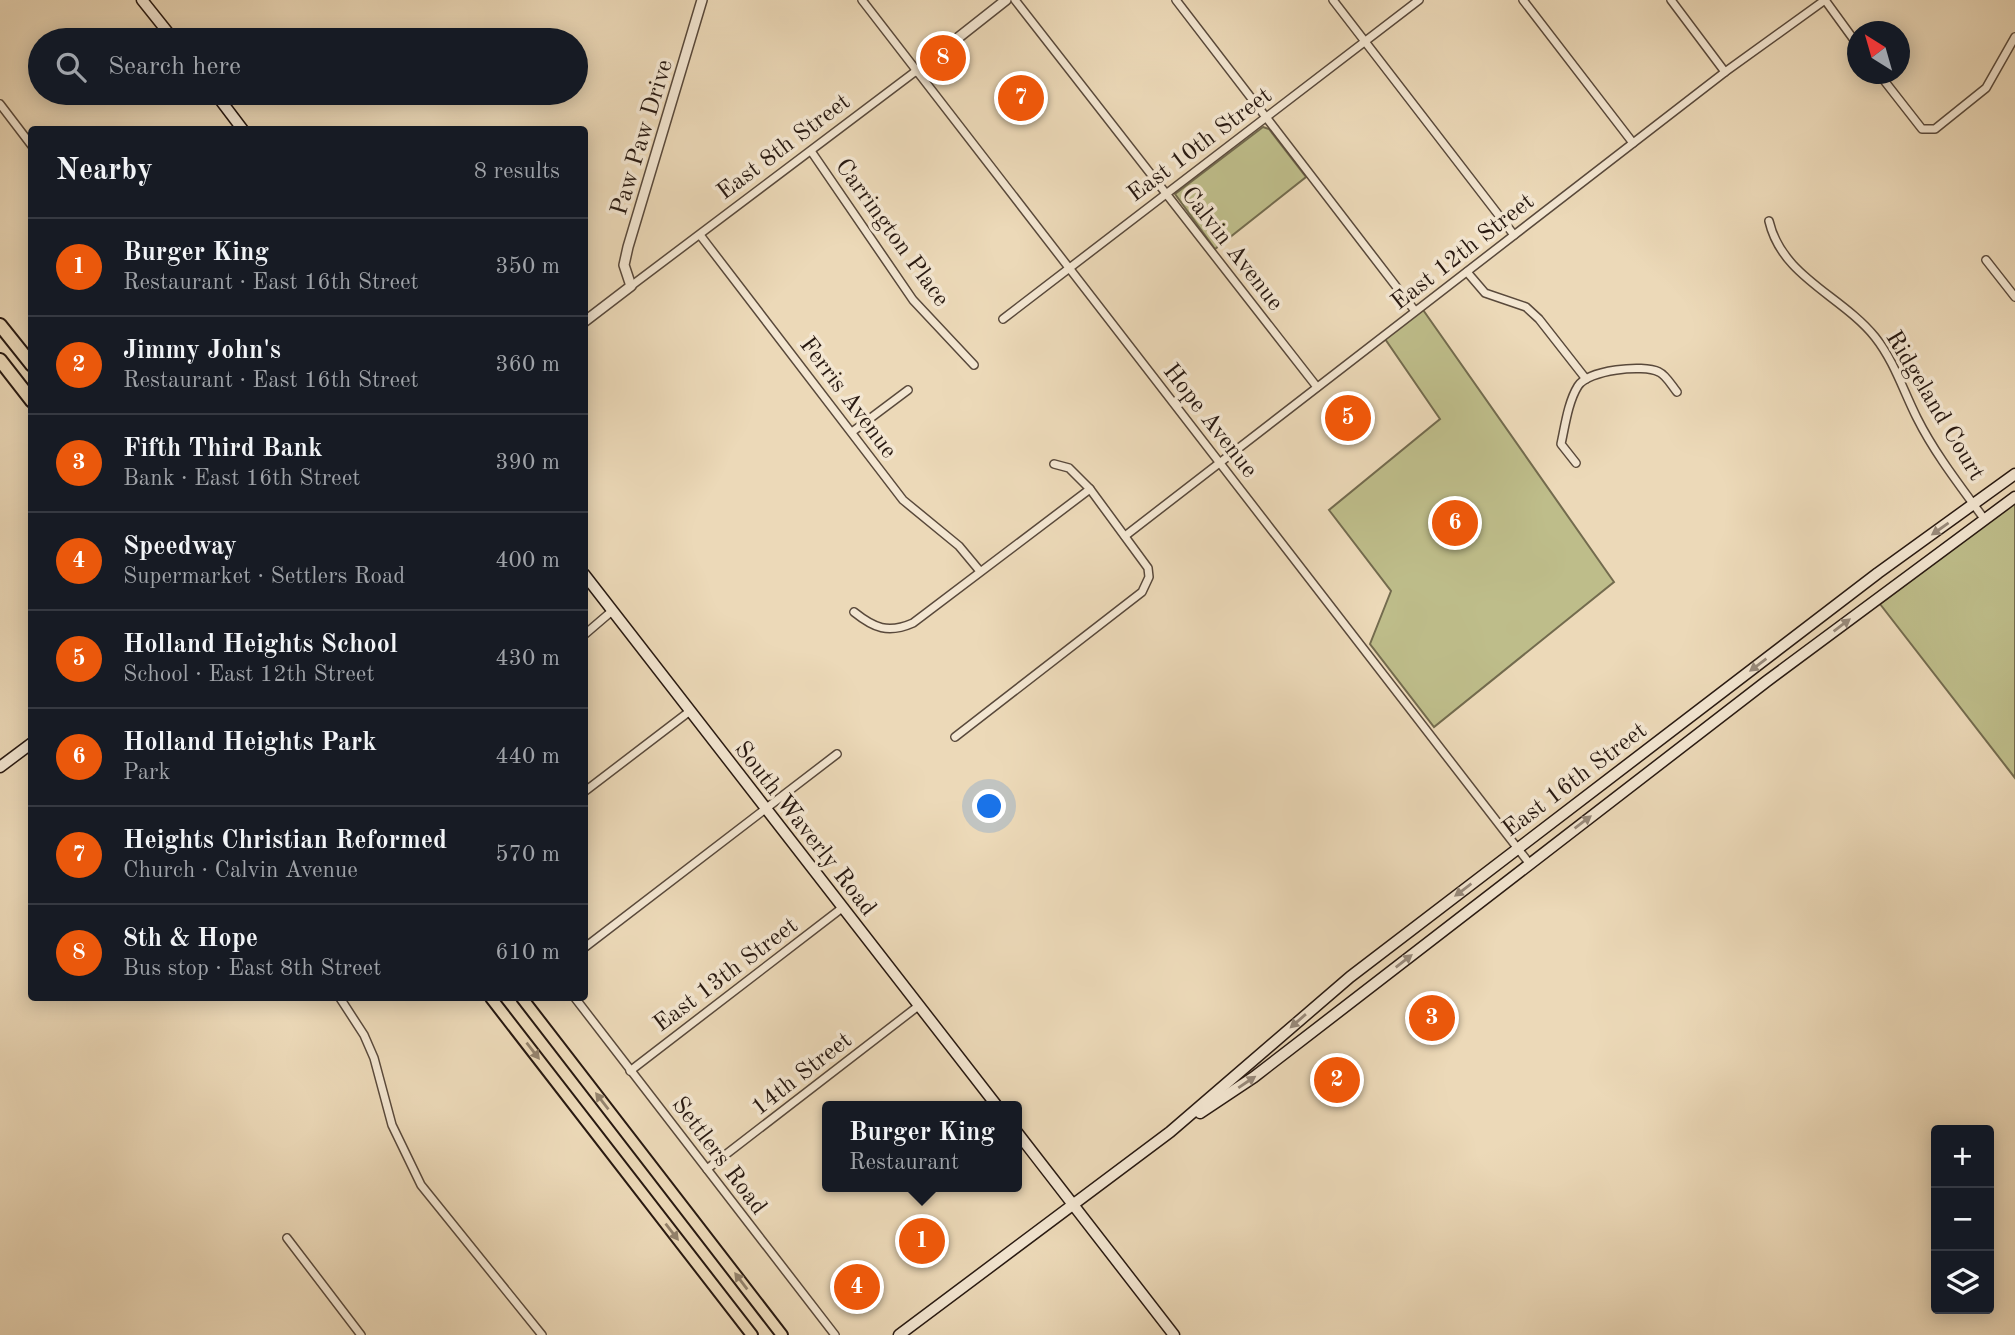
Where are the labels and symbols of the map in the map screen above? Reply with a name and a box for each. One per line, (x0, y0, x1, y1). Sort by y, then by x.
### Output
north arrow (1847, 21, 1910, 84)
pin: 8 (920, 32, 966, 84)
street label: Paw Paw Drive (608, 57, 678, 218)
pin: 7 (998, 72, 1044, 124)
street label: East 10th Street (1124, 84, 1277, 207)
street label: East 8th Street (713, 90, 855, 205)
street label: Carrington Place (830, 155, 953, 311)
street label: Calvin Avenue (1176, 183, 1287, 316)
street label: East 12th Street (1387, 190, 1539, 315)
street label: Ridgeland Court (1880, 327, 1988, 485)
street label: Ferris Avenue (794, 333, 901, 463)
street label: Hope Avenue (1158, 360, 1261, 483)
pin: 5 (1325, 392, 1371, 444)
pin: 6 (1432, 497, 1478, 549)
one-way arrow (1931, 522, 1949, 536)
one-way arrow (1833, 618, 1851, 632)
one-way arrow (1749, 657, 1767, 671)
street label: East 16th Street (1499, 719, 1652, 842)
street label: South Waverly Road (729, 737, 880, 921)
your location (972, 789, 1006, 823)
one-way arrow (1574, 815, 1593, 829)
one-way arrow (1454, 882, 1472, 896)
street label: East 13th Street (650, 914, 803, 1037)
one-way arrow (1396, 954, 1413, 969)
pin: 3 (1409, 992, 1455, 1044)
one-way arrow (1289, 1013, 1307, 1029)
street label: 14th Street (748, 1028, 857, 1121)
one-way arrow (526, 1042, 541, 1060)
pin: 2 (1314, 1054, 1360, 1106)
one-way arrow (1238, 1075, 1256, 1089)
one-way arrow (594, 1092, 609, 1110)
street label: Settlers Road (666, 1093, 770, 1220)
pin: 1 (899, 1215, 945, 1267)
one-way arrow (665, 1222, 680, 1240)
pin: 4 (834, 1261, 880, 1313)
one-way arrow (734, 1272, 748, 1290)

